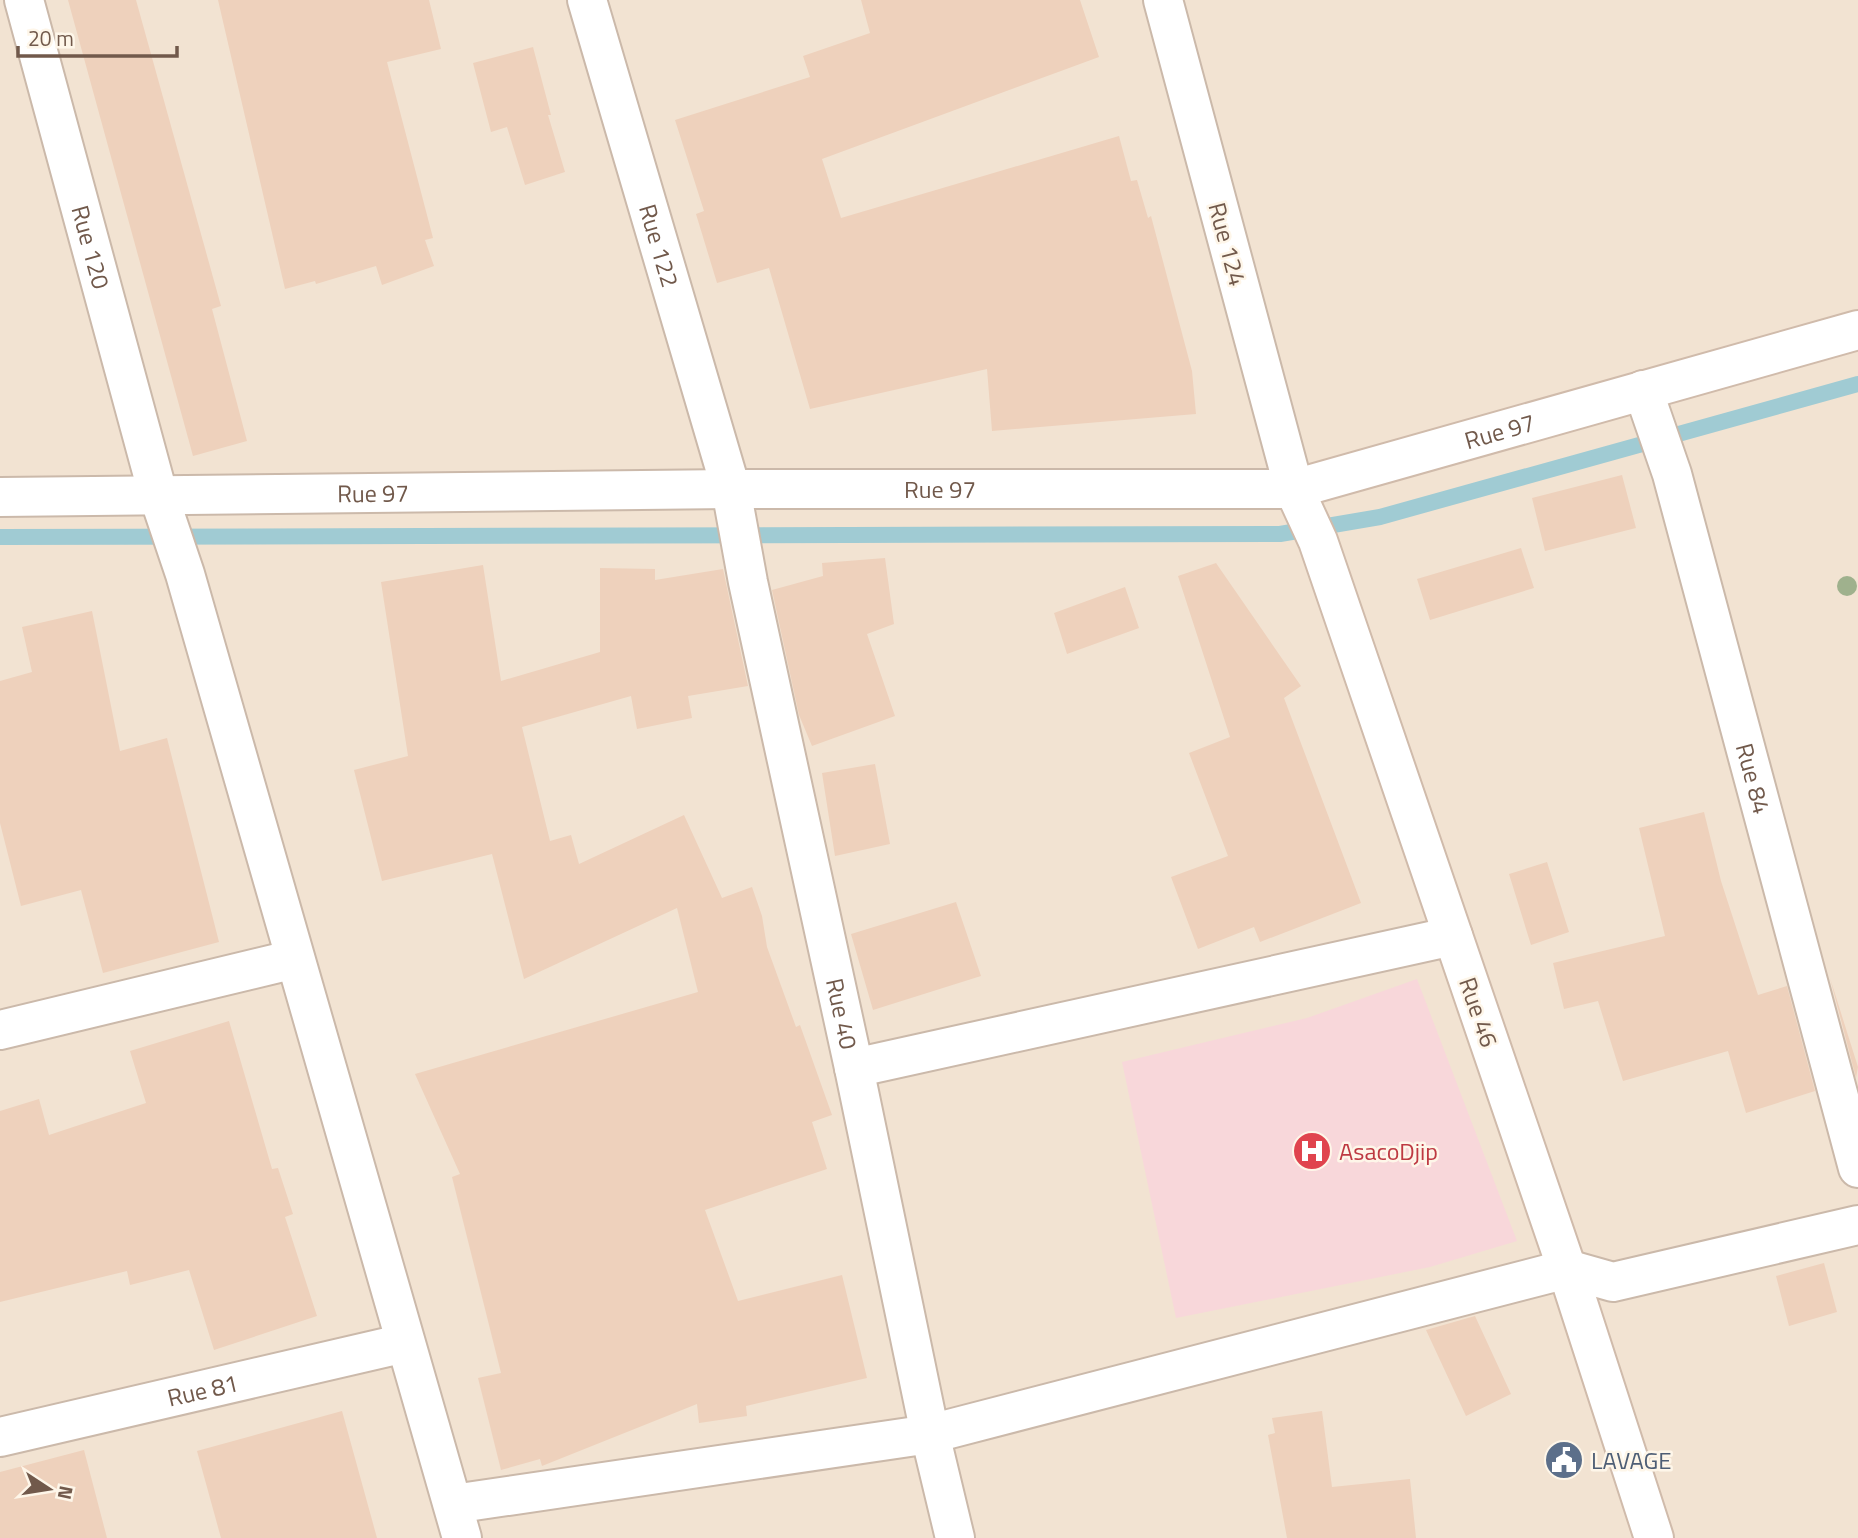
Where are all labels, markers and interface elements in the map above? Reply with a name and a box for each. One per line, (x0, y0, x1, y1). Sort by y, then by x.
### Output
scale bar (18, 14, 177, 58)
text: 20 m (28, 22, 74, 54)
street label: Rue 124 (1200, 198, 1256, 290)
street label: Rue 122 (630, 200, 689, 292)
street label: Rue 120 (62, 201, 120, 293)
street label: Rue 97 (1460, 404, 1539, 458)
street label: Rue 97 (904, 471, 976, 507)
street label: Rue 97 (337, 475, 409, 511)
street label: Rue 84 (1727, 739, 1780, 818)
street label: Rue 46 (1450, 972, 1508, 1052)
street label: Rue 40 (817, 975, 867, 1052)
hospital icon: AsacoDjip (1291, 1130, 1333, 1172)
place label: AsacoDjip (1339, 1133, 1438, 1169)
street label: Rue 81 (164, 1364, 242, 1416)
public building icon: LAVAGE (1543, 1439, 1585, 1481)
place label: LAVAGE (1591, 1442, 1672, 1478)
north arrow (14, 1454, 84, 1524)
text: N (51, 1483, 82, 1502)

